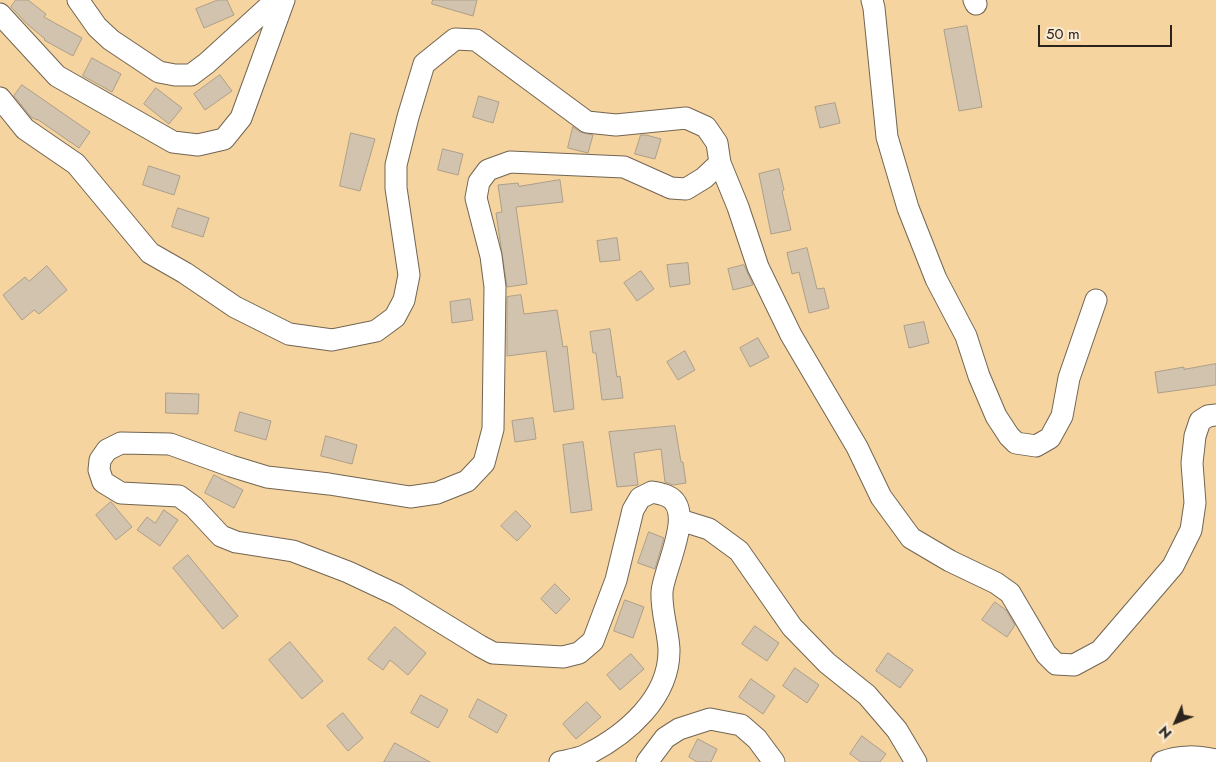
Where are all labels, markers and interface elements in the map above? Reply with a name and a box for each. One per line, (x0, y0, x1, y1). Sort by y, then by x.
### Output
scale bar (1041, 15, 1175, 47)
text: 50 m (1046, 23, 1080, 45)
north arrow (1151, 697, 1201, 747)
text: N (1154, 721, 1176, 743)

